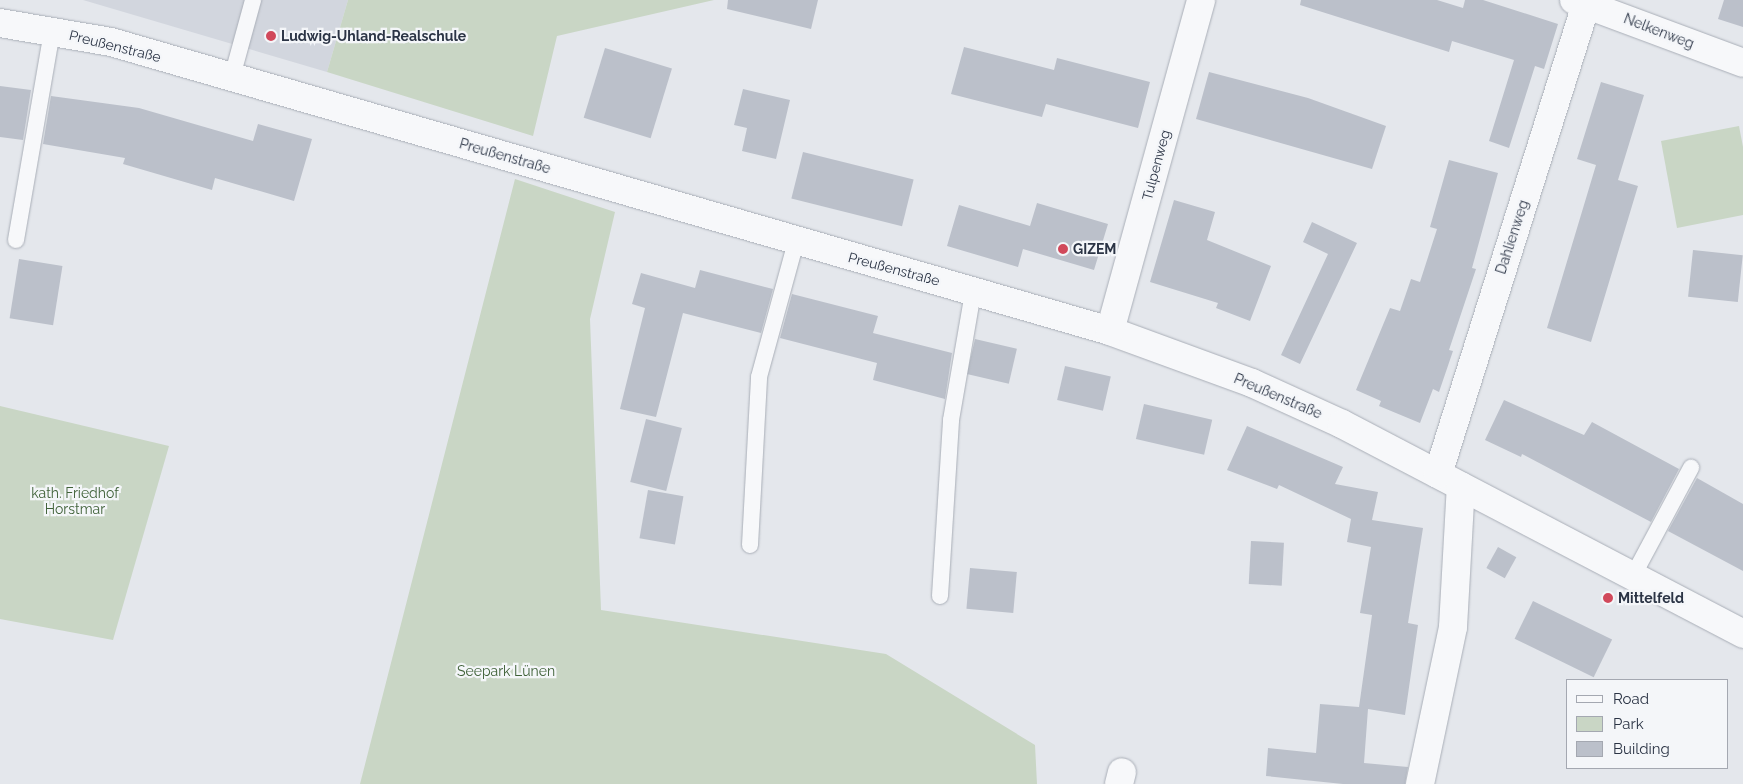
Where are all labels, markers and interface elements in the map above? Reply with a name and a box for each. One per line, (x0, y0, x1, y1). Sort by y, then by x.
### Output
street label: Nelkenweg (1621, 10, 1697, 52)
street label: Preußenstraße (67, 26, 163, 66)
place label: Ludwig-Uhland-Realschule (281, 28, 466, 44)
marker: Ludwig-Uhland-Realschule (265, 30, 277, 42)
street label: Tulpenweg (1139, 128, 1173, 202)
street label: Preußenstraße (458, 135, 552, 177)
street label: Dahlienweg (1492, 198, 1532, 276)
place label: GIZEM (1073, 241, 1116, 257)
marker: GIZEM (1057, 243, 1069, 255)
street label: Preußenstraße (846, 249, 942, 289)
street label: Preußenstraße (1231, 370, 1325, 422)
park label: kath. Friedhof Horstmar (31, 485, 119, 518)
place label: Mittelfeld (1618, 590, 1684, 606)
marker: Mittelfeld (1602, 592, 1614, 604)
park label: Seepark Lünen (457, 663, 555, 679)
legend (1566, 679, 1728, 769)
text: Road (1613, 690, 1649, 708)
text: Park (1613, 715, 1644, 733)
text: Building (1613, 740, 1670, 758)

